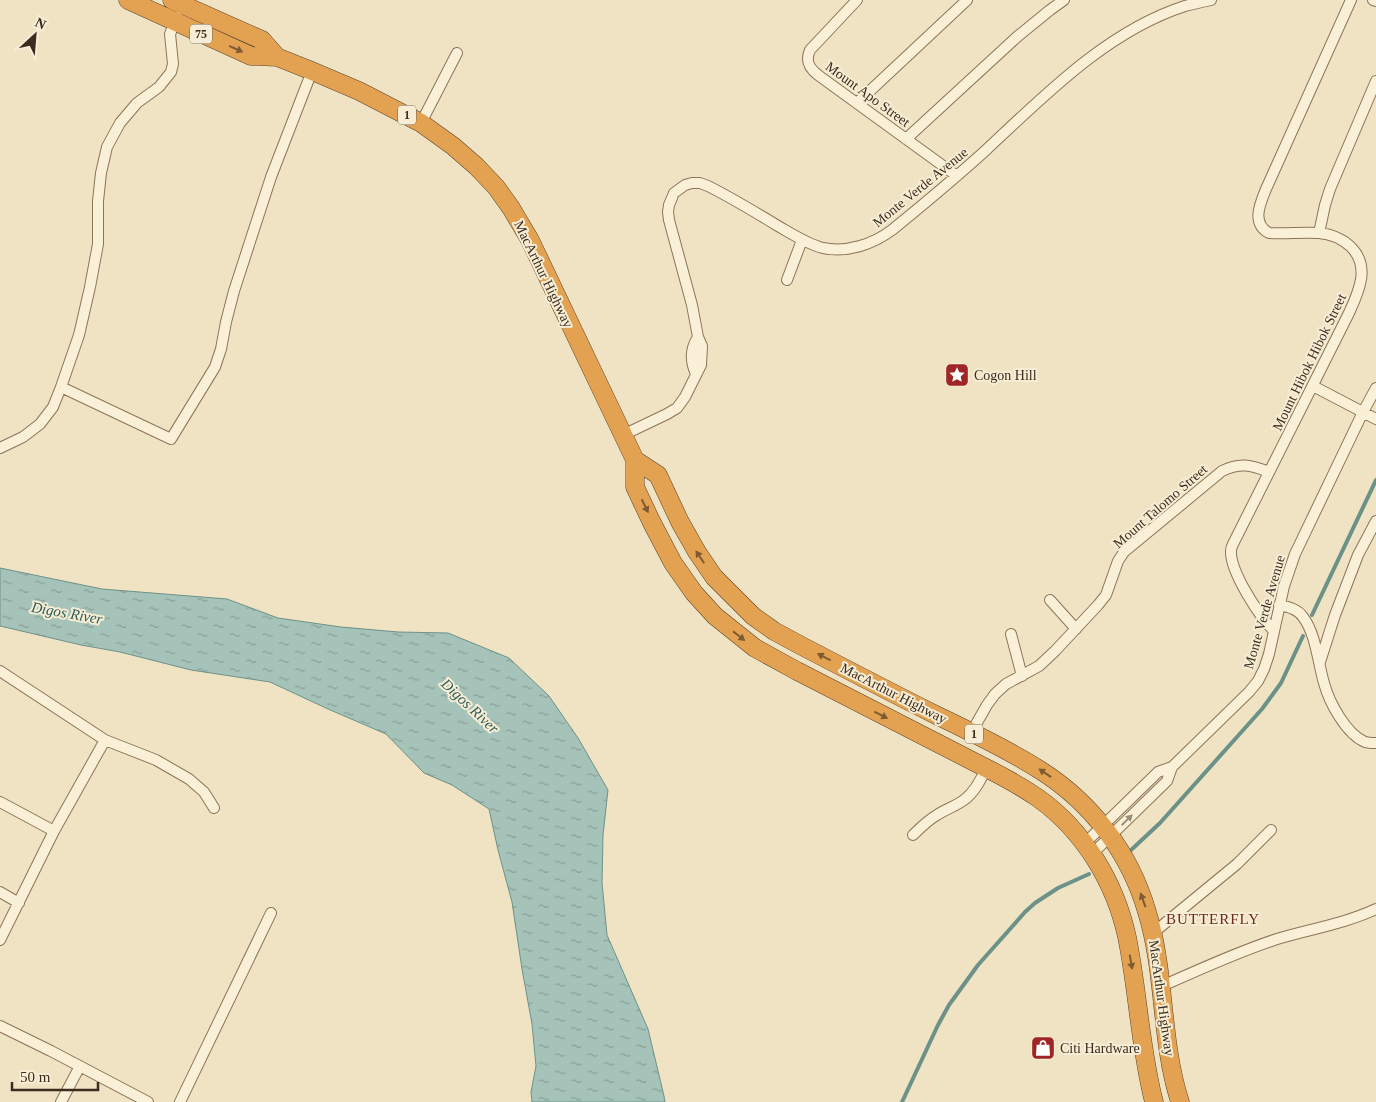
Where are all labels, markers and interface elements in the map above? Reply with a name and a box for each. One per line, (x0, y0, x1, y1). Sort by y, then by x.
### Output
north arrow (10, 10, 60, 60)
text: N (33, 15, 48, 33)
road number: 75 (190, 24, 212, 44)
one-way arrow (229, 46, 243, 54)
street label: Mount Apo Street (823, 59, 913, 130)
road number: 1 (398, 106, 416, 124)
street label: Monte Verde Avenue (870, 145, 971, 230)
street label: MacArthur Highway (511, 218, 576, 330)
street label: Mount Hibok Hibok Street (1270, 291, 1349, 433)
place icon: Cogon Hill (944, 362, 970, 388)
place label: Cogon Hill (974, 368, 1037, 383)
street label: Mount Talomo Street (1110, 462, 1210, 551)
one-way arrow (641, 499, 649, 513)
one-way arrow (695, 550, 704, 563)
street label: Monte Verde Avenue (1241, 554, 1288, 671)
water label: Digos River (29, 599, 104, 627)
one-way arrow (732, 631, 746, 641)
one-way arrow (817, 653, 831, 661)
street label: MacArthur Highway (838, 660, 949, 727)
water label: Digos River (437, 675, 502, 737)
one-way arrow (874, 711, 888, 719)
road number: 1 (965, 724, 983, 744)
one-way arrow (1039, 769, 1052, 778)
one-way arrow (1120, 814, 1132, 826)
one-way arrow (1139, 892, 1146, 907)
district label: BUTTERFLY (1166, 911, 1260, 927)
street label: MacArthur Highway (1146, 939, 1177, 1057)
one-way arrow (1128, 955, 1136, 971)
shop icon: Citi Hardware (1030, 1035, 1056, 1061)
place label: Citi Hardware (1060, 1041, 1140, 1056)
scale bar (12, 1060, 99, 1092)
text: 50 m (20, 1069, 51, 1085)

